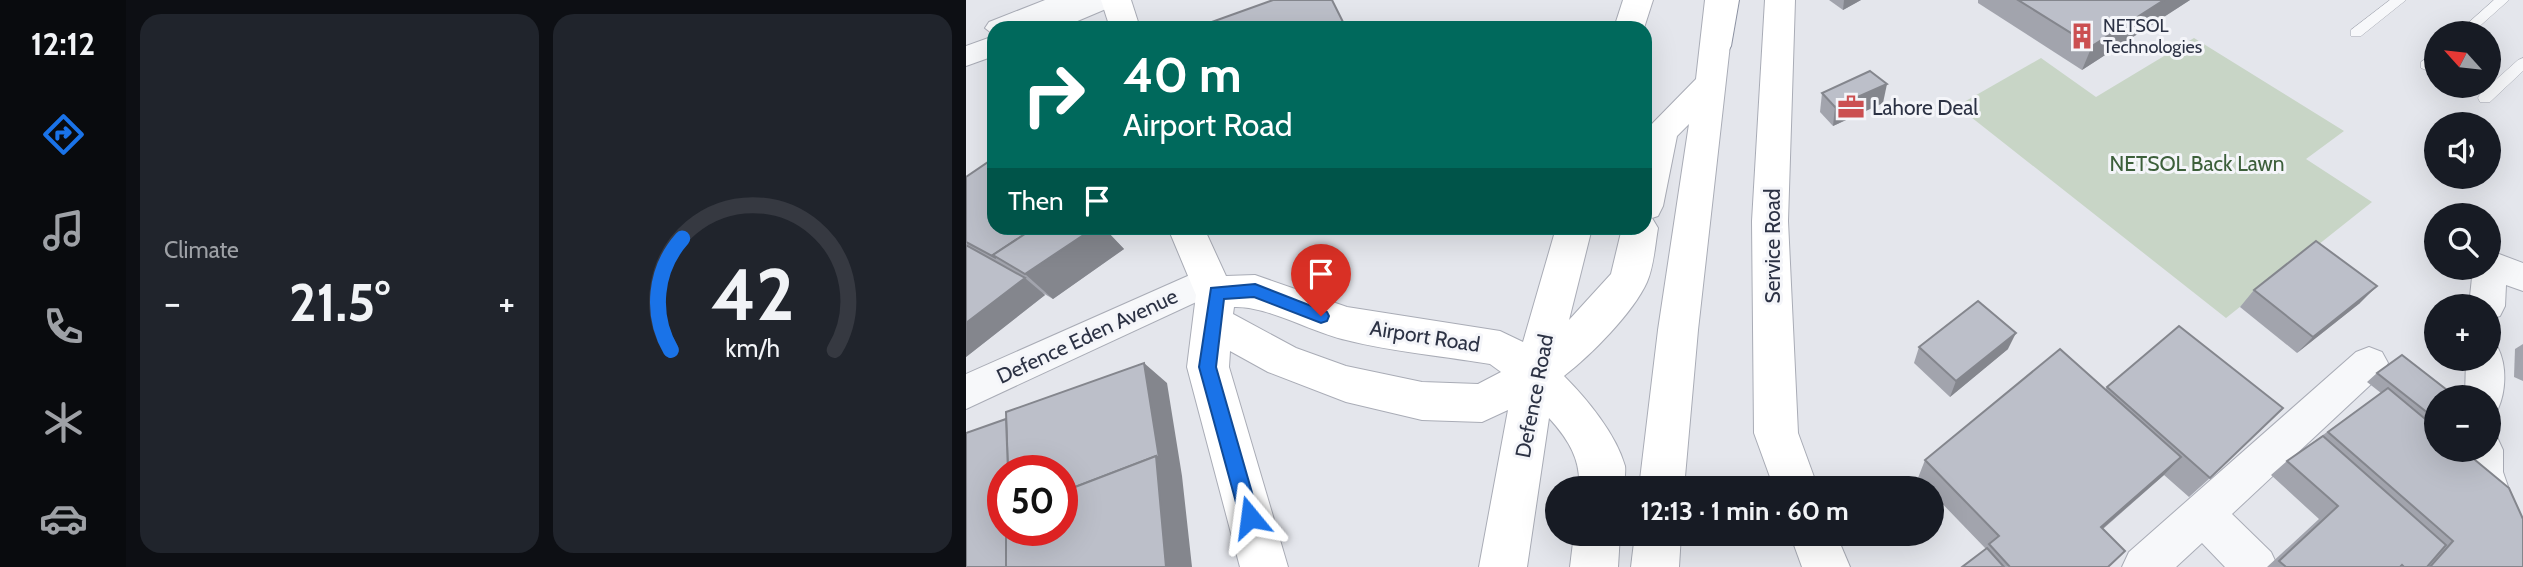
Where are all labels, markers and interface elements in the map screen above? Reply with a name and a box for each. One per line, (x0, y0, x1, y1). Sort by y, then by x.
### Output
place label: NETSOL Technologies (2103, 15, 2202, 58)
building icon: NETSOL Technologies (2067, 21, 2097, 51)
north arrow (2424, 21, 2501, 98)
map controls (2424, 21, 2501, 462)
text: 12:12 (31, 24, 95, 63)
text: 40 m (1123, 45, 1242, 104)
icon: right (1008, 49, 1099, 140)
office icon: Lahore Deal (1836, 92, 1866, 122)
place label: Lahore Deal (1872, 95, 1978, 120)
text: Airport Road (1123, 105, 1293, 144)
icon: directions (39, 110, 88, 159)
button: sound (2424, 112, 2501, 189)
park label: NETSOL Back Lawn (2110, 151, 2284, 176)
icon: arrive (1078, 182, 1116, 220)
text: Then (1008, 185, 1064, 217)
street label: Service Road (1760, 189, 1785, 303)
button: search (2424, 203, 2501, 280)
icon: music (39, 206, 88, 255)
text: Climate (164, 236, 239, 264)
pin (1291, 244, 1351, 316)
text: 42 (711, 250, 794, 338)
icon: arrive (1302, 255, 1340, 293)
text: 21.5° (289, 271, 390, 334)
text: − (164, 279, 181, 326)
text: + (498, 279, 515, 326)
street label: Defence Eden Avenue (993, 283, 1182, 389)
button: + (2424, 294, 2501, 371)
icon: phone (39, 302, 88, 351)
street label: Airport Road (1368, 315, 1482, 357)
text: km/h (725, 332, 780, 362)
street label: Defence Road (1510, 332, 1558, 460)
button: − (2424, 385, 2501, 462)
icon: climate (39, 398, 88, 447)
speed limit sign: 50 (987, 455, 1078, 546)
position arrow (1213, 480, 1287, 554)
icon: car (39, 494, 88, 543)
text: 12:13 · 1 min · 60 m (1640, 495, 1849, 527)

